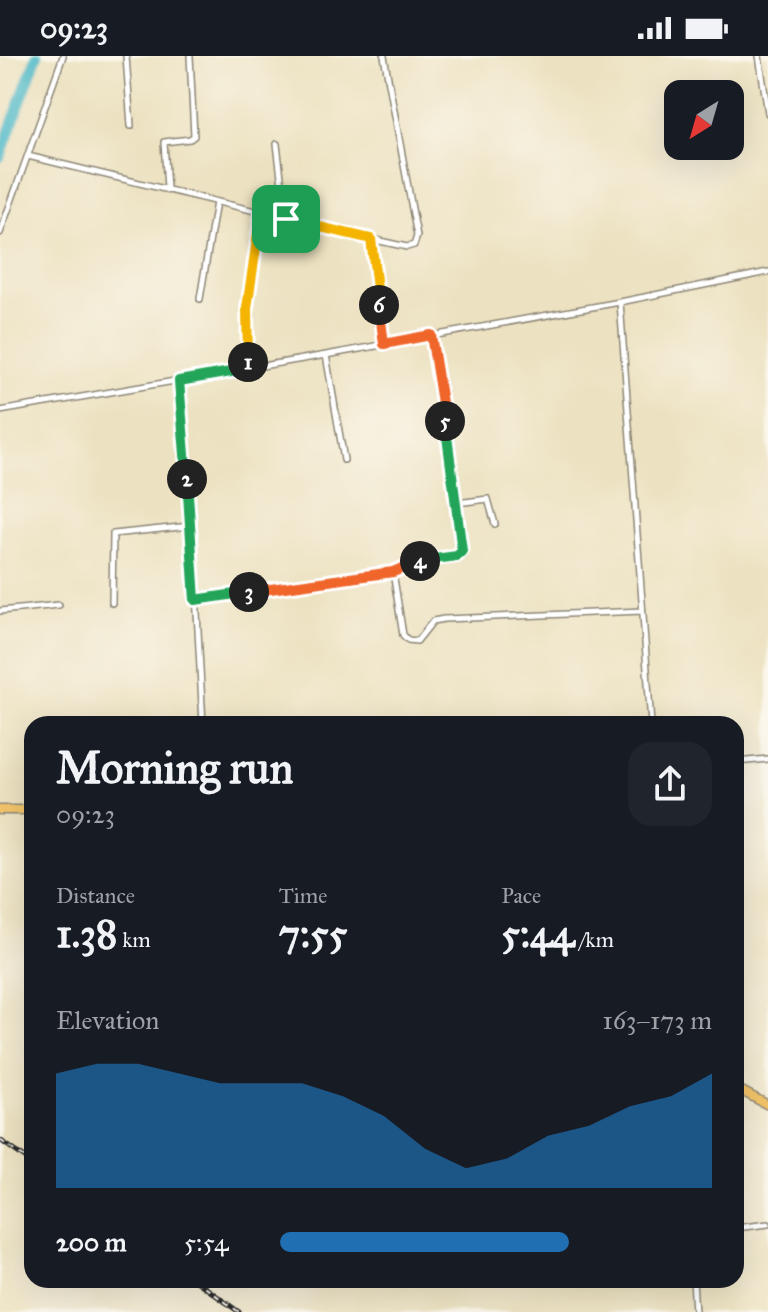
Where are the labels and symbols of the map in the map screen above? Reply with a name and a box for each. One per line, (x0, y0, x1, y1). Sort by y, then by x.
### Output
north arrow (664, 80, 744, 160)
pin (252, 185, 320, 253)
pin: 6 (359, 285, 399, 325)
pin: 1 (228, 342, 268, 382)
pin: 5 (425, 401, 465, 441)
pin: 2 (167, 459, 207, 499)
pin: 4 (400, 541, 440, 581)
pin: 3 (229, 572, 269, 612)

